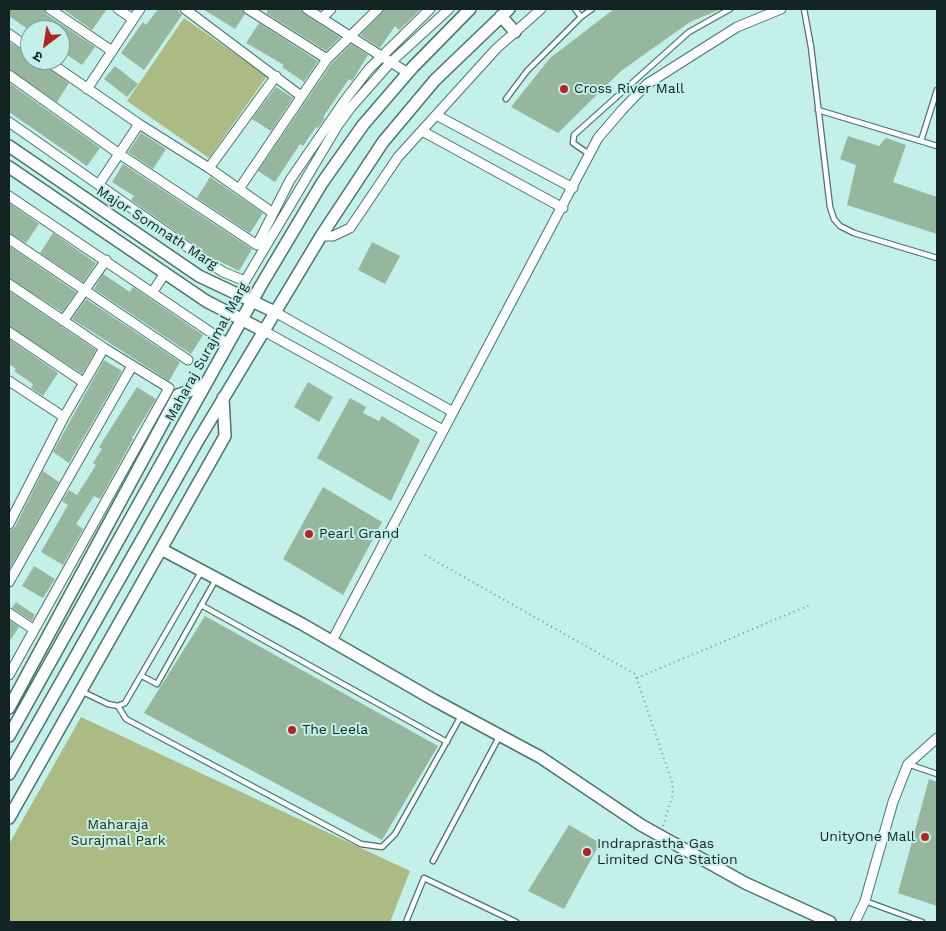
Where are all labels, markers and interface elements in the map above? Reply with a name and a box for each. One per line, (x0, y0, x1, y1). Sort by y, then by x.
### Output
north arrow (20, 20, 70, 70)
text: उ (30, 48, 45, 66)
place label: Cross River Mall (574, 81, 684, 97)
marker: Cross River Mall (558, 83, 570, 95)
street label: Major Somnath Marg (93, 182, 221, 274)
street label: Maharaj Surajmal Marg (162, 280, 252, 424)
place label: Pearl Grand (319, 526, 399, 542)
marker: Pearl Grand (303, 528, 315, 540)
place label: The Leela (302, 722, 368, 738)
marker: The Leela (286, 724, 298, 736)
park label: Maharaja Surajmal Park (70, 817, 166, 850)
place label: UnityOne Mall (819, 829, 915, 845)
marker: UnityOne Mall (919, 831, 931, 843)
place label: Indraprastha Gas Limited CNG Station (597, 836, 738, 869)
marker: Indraprastha Gas Limited CNG Station (581, 846, 593, 858)

